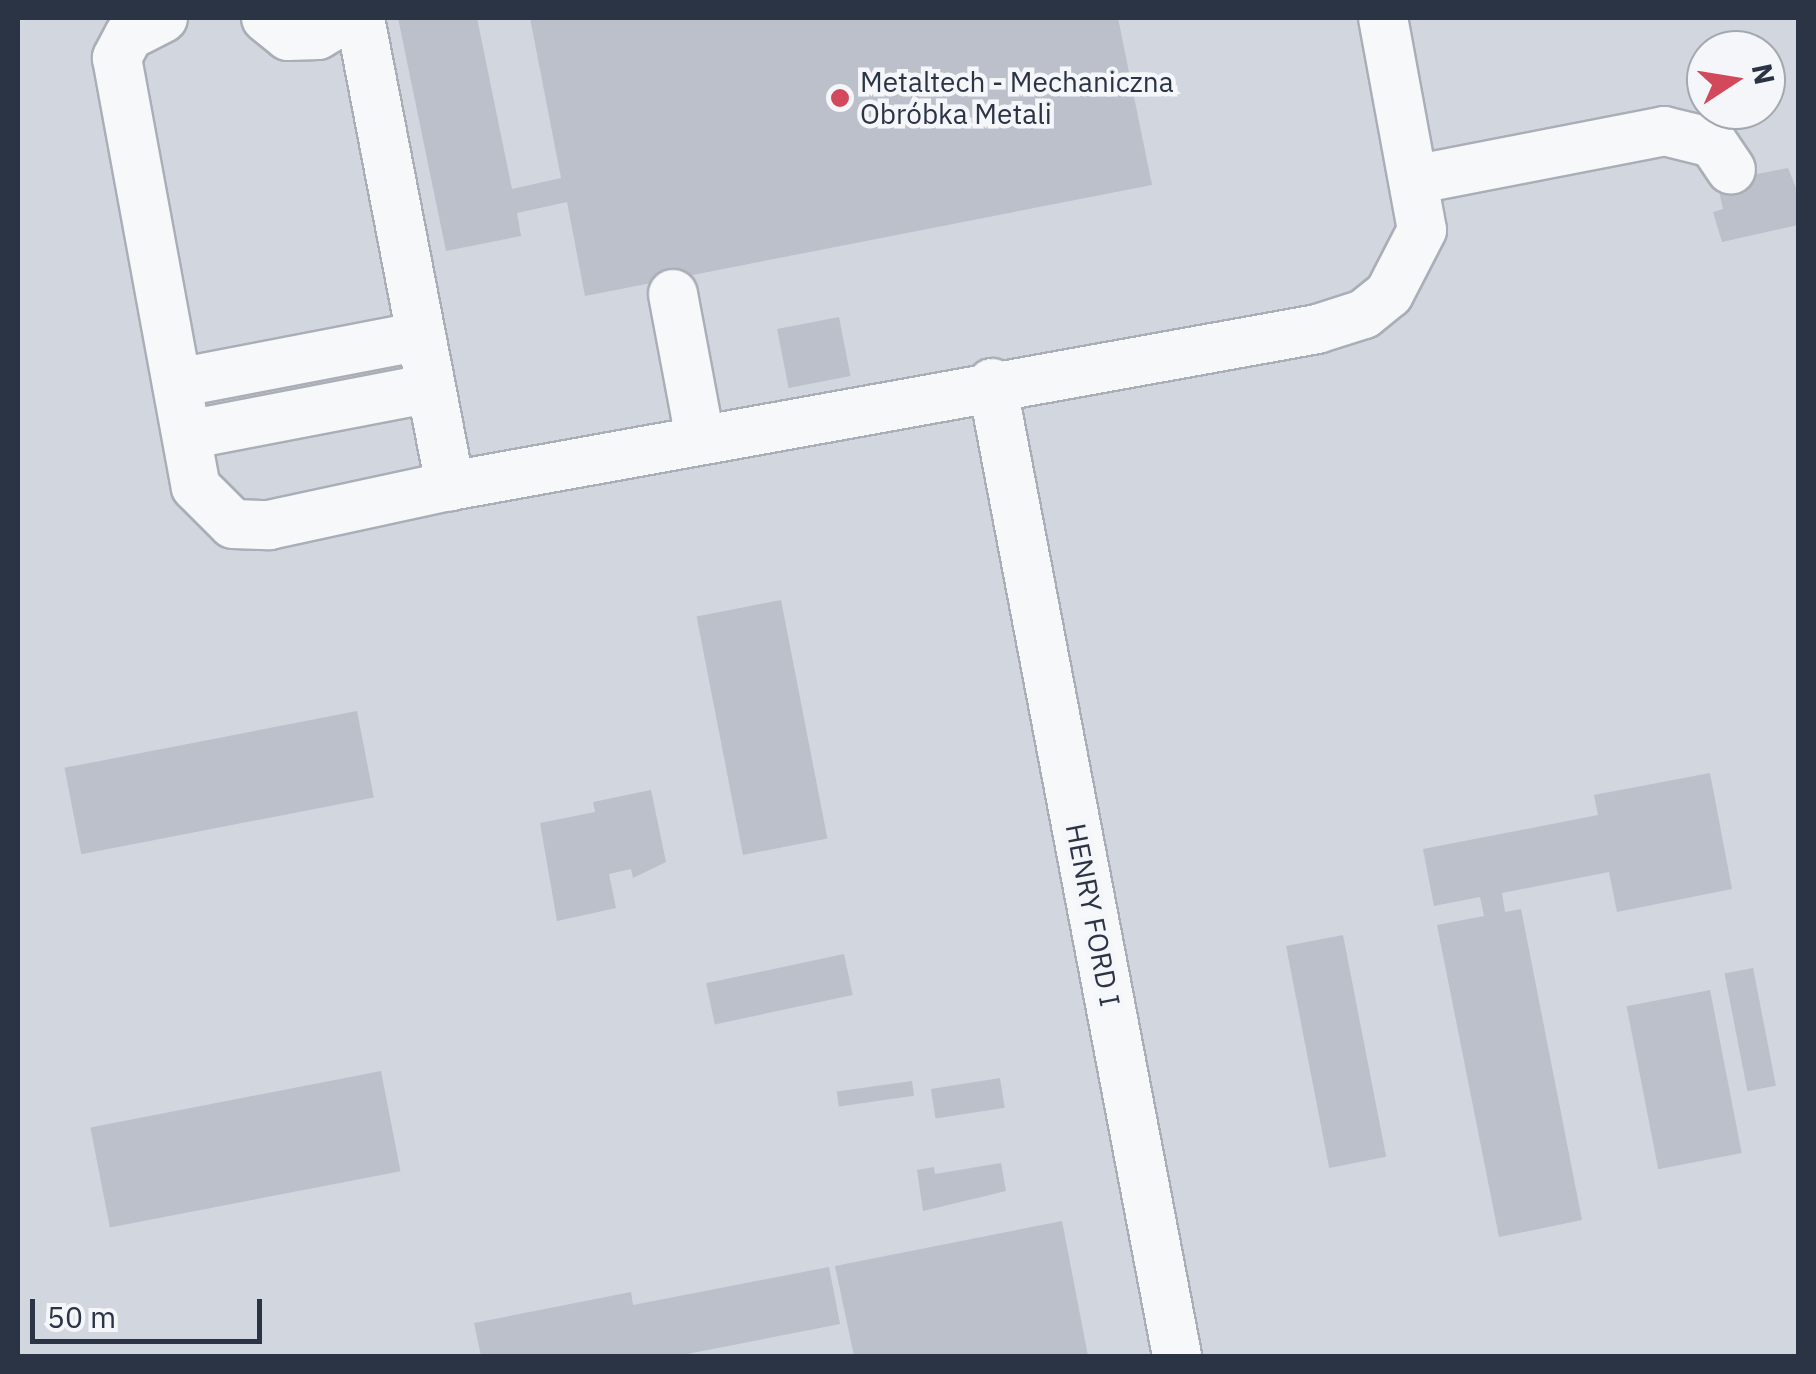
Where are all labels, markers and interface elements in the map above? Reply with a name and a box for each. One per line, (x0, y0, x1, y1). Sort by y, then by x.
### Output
north arrow (1686, 30, 1786, 130)
text: N (1744, 60, 1784, 88)
place label: Metaltech - Mechaniczna Obróbka Metali (860, 65, 1174, 131)
marker: Metaltech - Mechaniczna Obróbka Metali (829, 87, 851, 109)
street label: HENRY FORD I (1059, 821, 1127, 1009)
scale bar (35, 1279, 268, 1341)
text: 50 m (47, 1297, 116, 1336)

